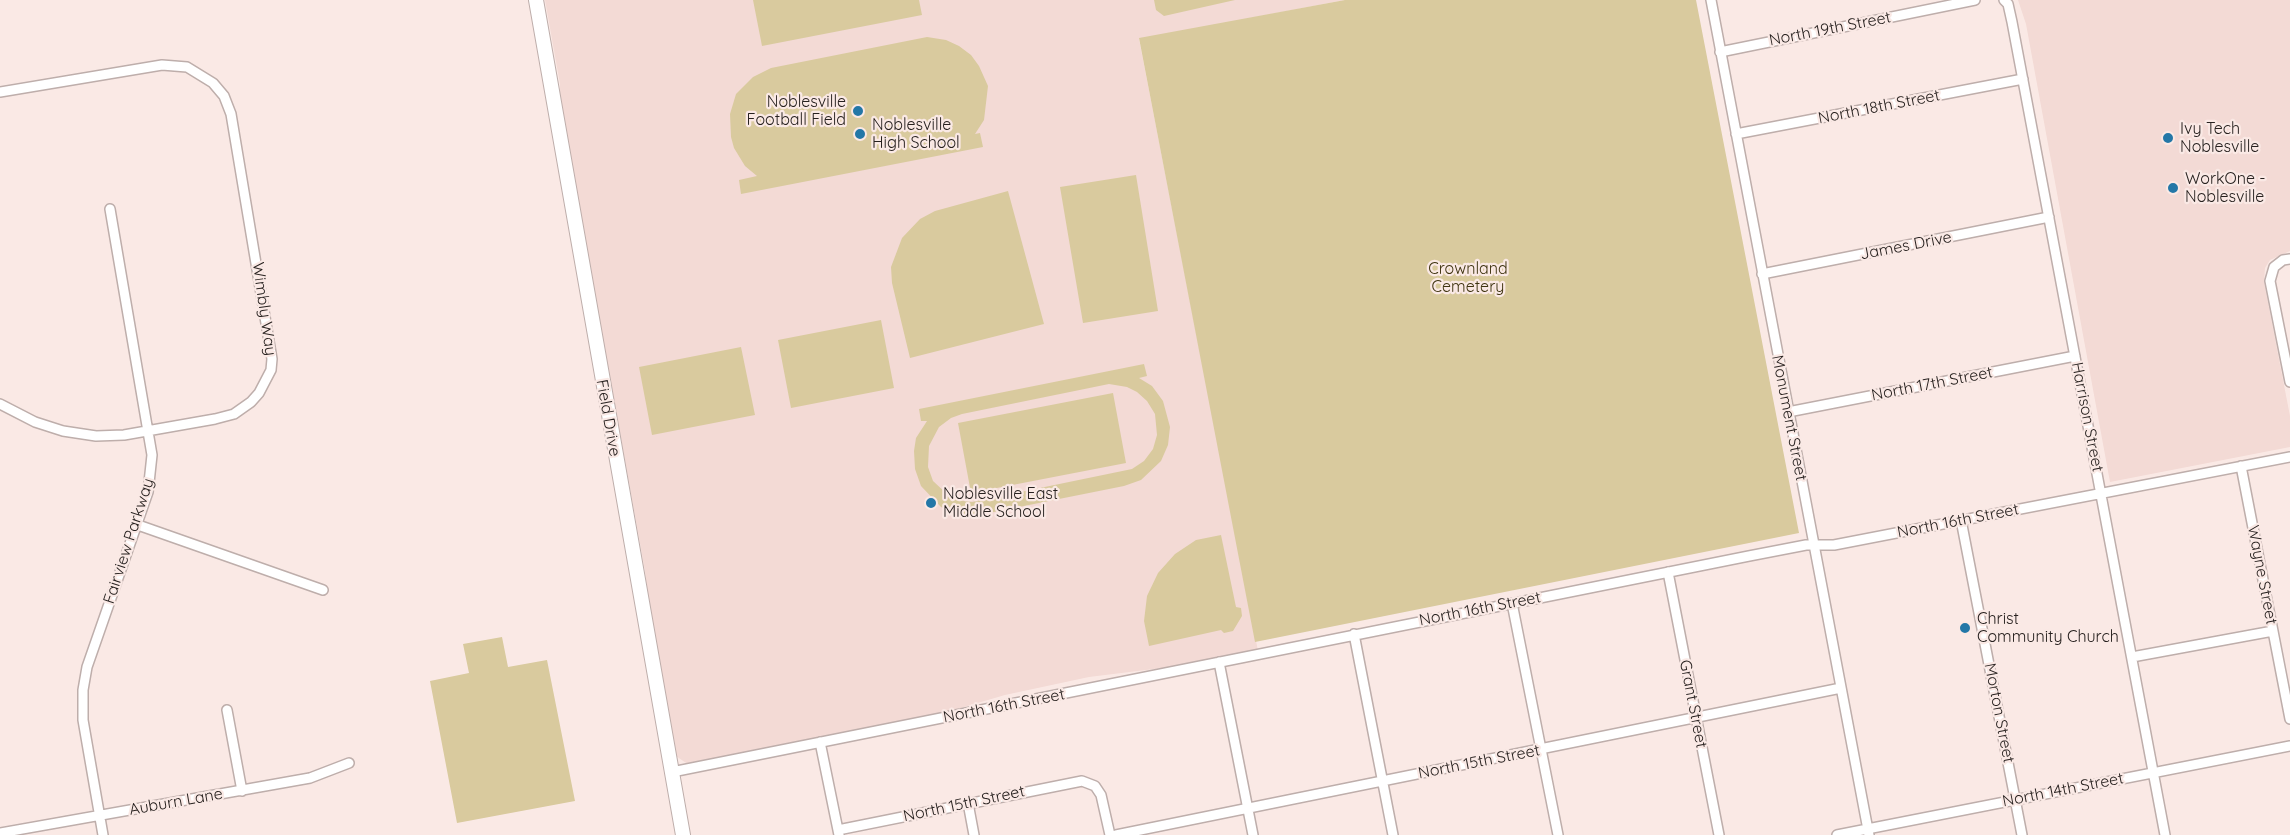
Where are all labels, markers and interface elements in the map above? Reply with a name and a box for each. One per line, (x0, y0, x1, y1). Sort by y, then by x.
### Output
street label: North 19th Street (1767, 8, 1893, 50)
street label: North 18th Street (1817, 86, 1941, 128)
place label: Noblesville Football Field (747, 92, 846, 130)
marker: Noblesville Football Field (851, 104, 865, 118)
place label: Noblesville High School (872, 115, 960, 153)
place label: Ivy Tech Noblesville (2180, 119, 2259, 157)
marker: Noblesville High School (853, 127, 867, 141)
marker: Ivy Tech Noblesville (2161, 131, 2175, 145)
place label: WorkOne - Noblesville (2185, 169, 2266, 207)
marker: WorkOne - Noblesville (2166, 181, 2180, 195)
street label: James Drive (1859, 228, 1953, 264)
park label: Crownland Cemetery (1428, 259, 1508, 297)
street label: Wimbly Way (248, 261, 280, 357)
street label: Monument Street (1767, 354, 1811, 482)
street label: Harrison Street (2067, 360, 2107, 474)
street label: North 17th Street (1870, 363, 1994, 405)
street label: Field Drive (592, 378, 624, 458)
street label: Fairview Parkway (100, 476, 158, 606)
place label: Noblesville East Middle School (943, 484, 1058, 522)
marker: Noblesville East Middle School (924, 496, 938, 510)
street label: North 16th Street (1896, 500, 2020, 542)
street label: Wayne Street (2243, 524, 2281, 626)
street label: North 16th Street (1418, 588, 1542, 630)
place label: Christ Community Church (1977, 609, 2119, 647)
marker: Christ Community Church (1958, 621, 1972, 635)
street label: Grant Street (1675, 658, 1711, 750)
street label: Morton Street (1980, 661, 2018, 765)
street label: North 16th Street (942, 685, 1066, 727)
street label: North 15th Street (1417, 741, 1541, 783)
street label: North 14th Street (2001, 769, 2125, 811)
street label: North 15th Street (902, 782, 1026, 826)
street label: Auburn Lane (128, 784, 224, 820)

